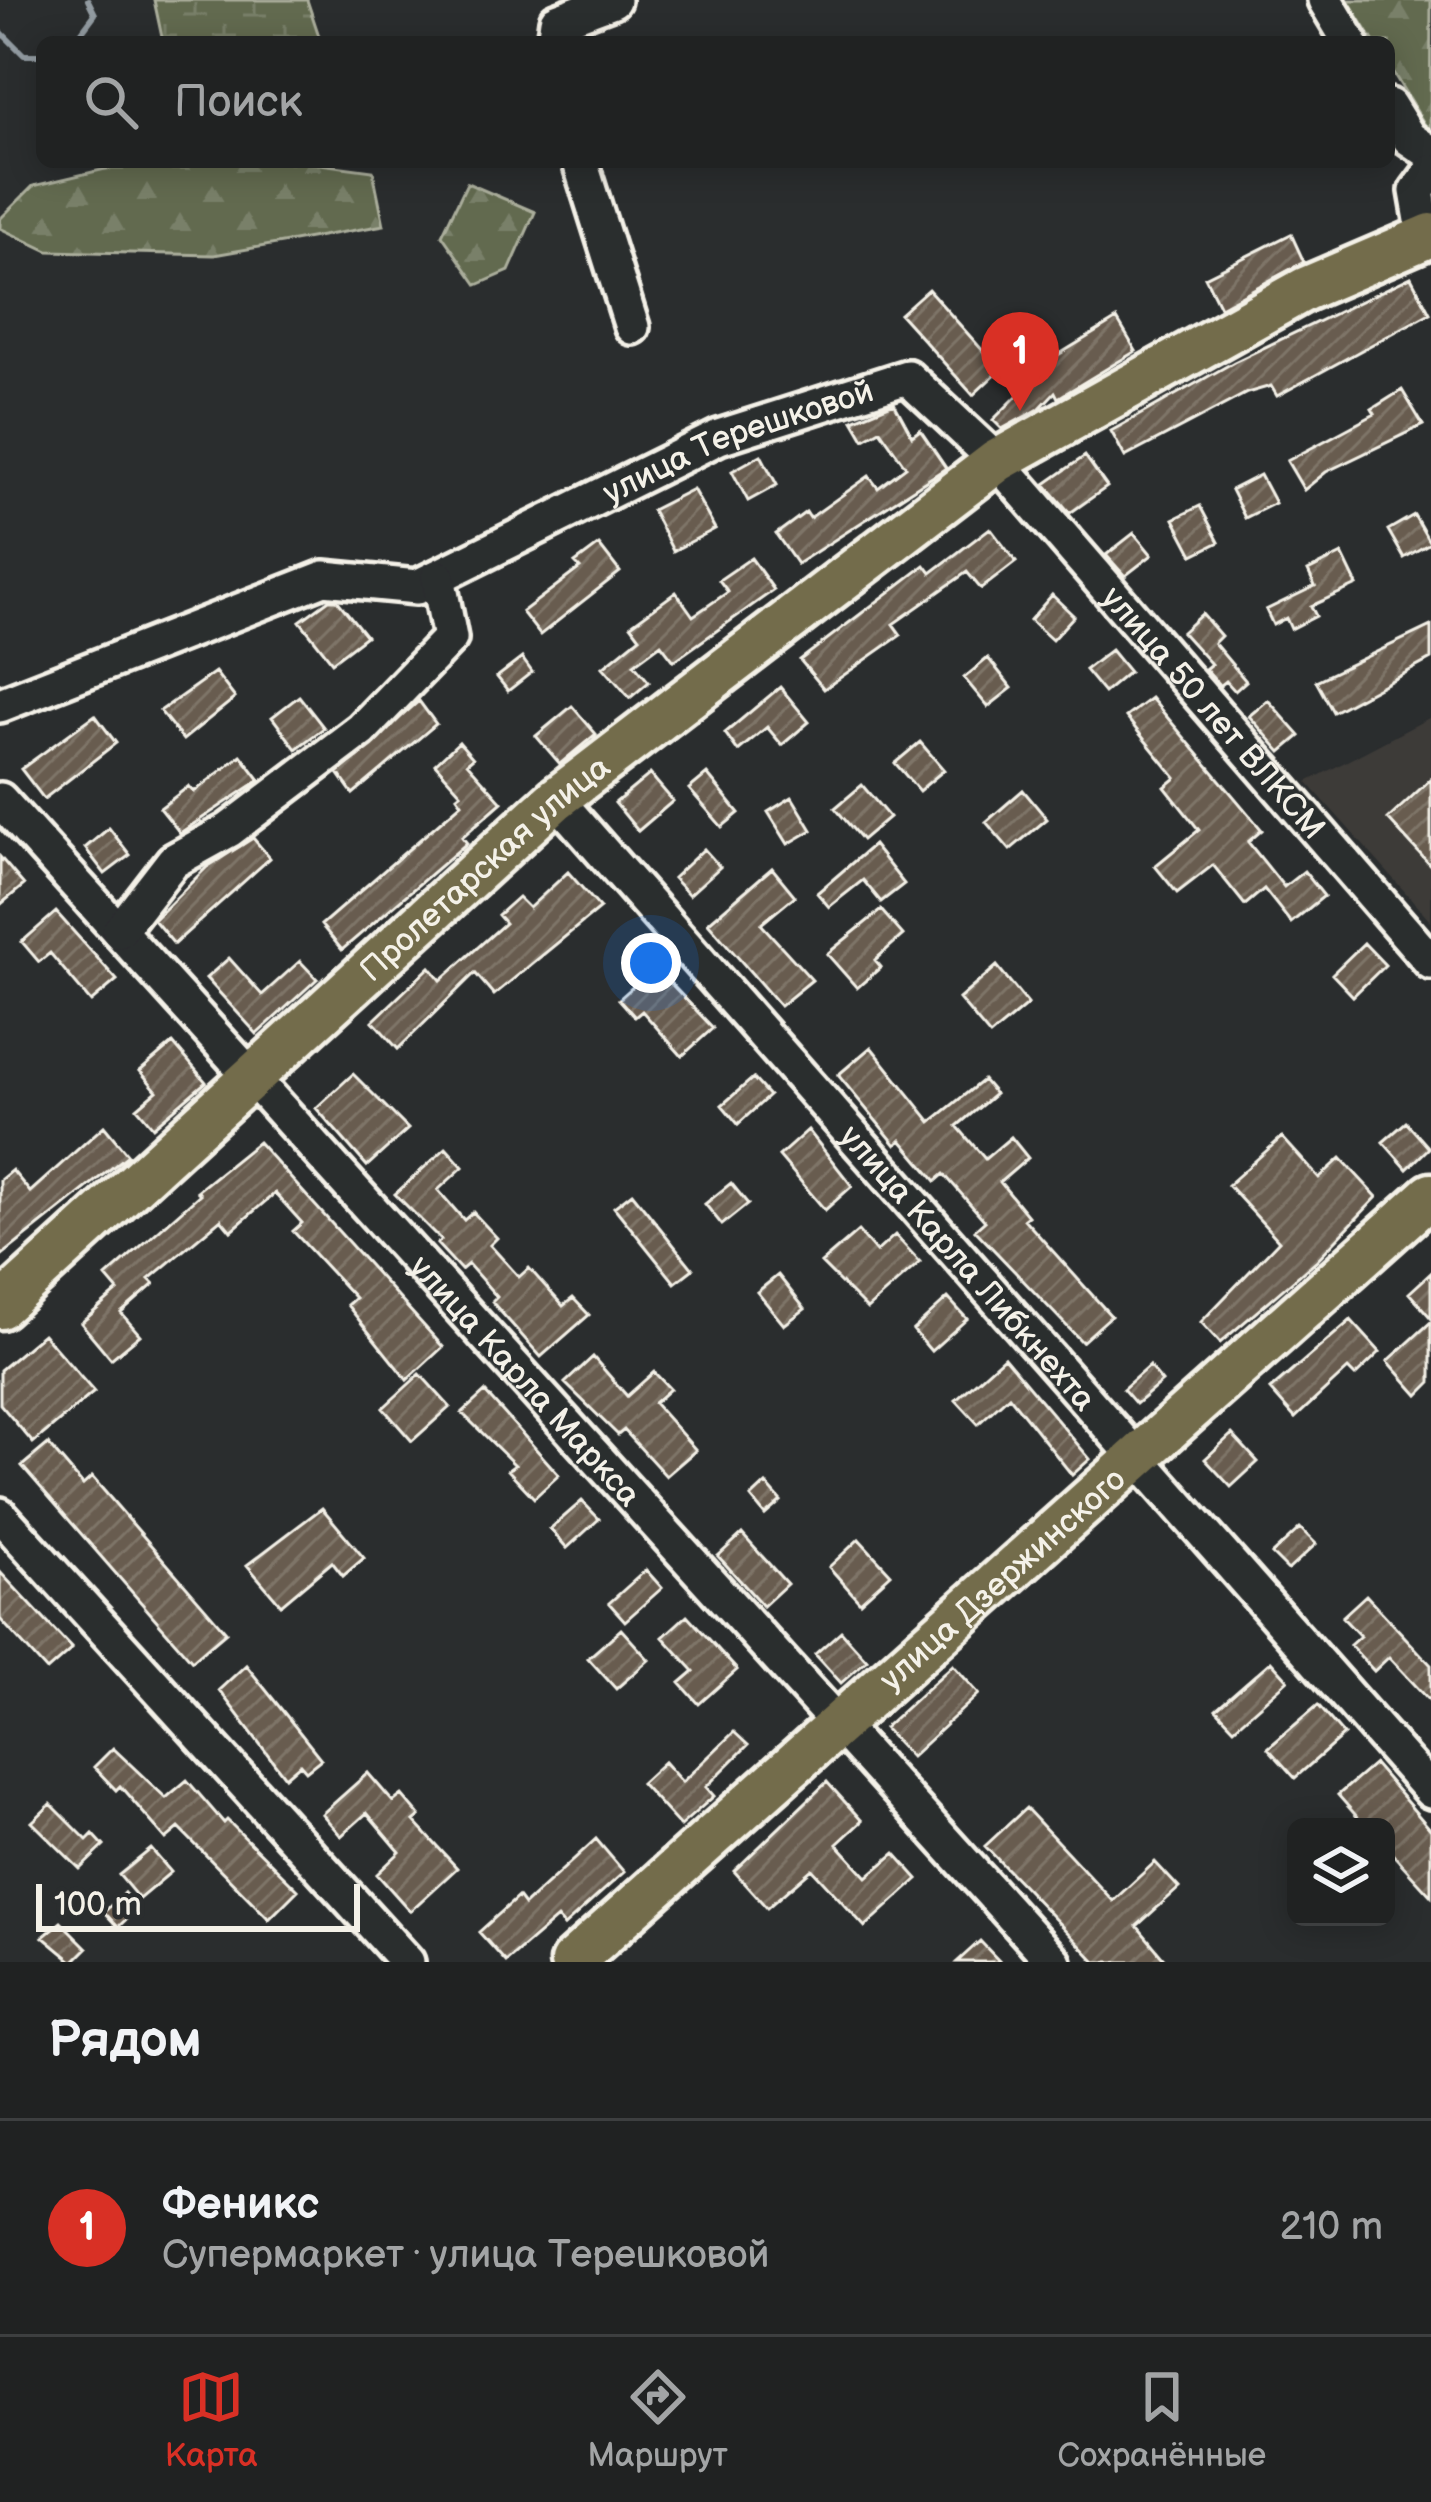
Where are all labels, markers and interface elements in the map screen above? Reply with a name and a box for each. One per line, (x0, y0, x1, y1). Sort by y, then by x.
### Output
search box (36, 36, 1395, 168)
icon: search (78, 69, 144, 135)
text: Поиск (174, 75, 302, 130)
pin: 1 (981, 312, 1059, 411)
street label: улица Терешковой (597, 371, 878, 513)
street label: улица 50 лет ВЛКСМ (1092, 579, 1333, 848)
street label: Пролетарская улица (352, 747, 618, 991)
your location (621, 933, 681, 993)
street label: улица Карла Либкнехта (831, 1117, 1104, 1419)
street label: улица Карла Маркса (401, 1247, 649, 1515)
street label: улица Дзержинского (872, 1460, 1134, 1700)
map controls (1287, 1818, 1395, 1926)
button: layers (1287, 1818, 1395, 1926)
scale bar (36, 1878, 360, 1931)
text: 100 m (54, 1885, 142, 1925)
text: Рядом (48, 2010, 202, 2071)
text: Феникс (162, 2177, 319, 2232)
text: 1 (79, 2204, 95, 2251)
text: 210 m (1280, 2204, 1383, 2251)
text: Супермаркет · улица Терешковой (162, 2232, 770, 2279)
tab: Карта (165, 2364, 258, 2476)
tab: Маршрут (588, 2364, 728, 2476)
tab: Сохранённые (1058, 2364, 1266, 2476)

